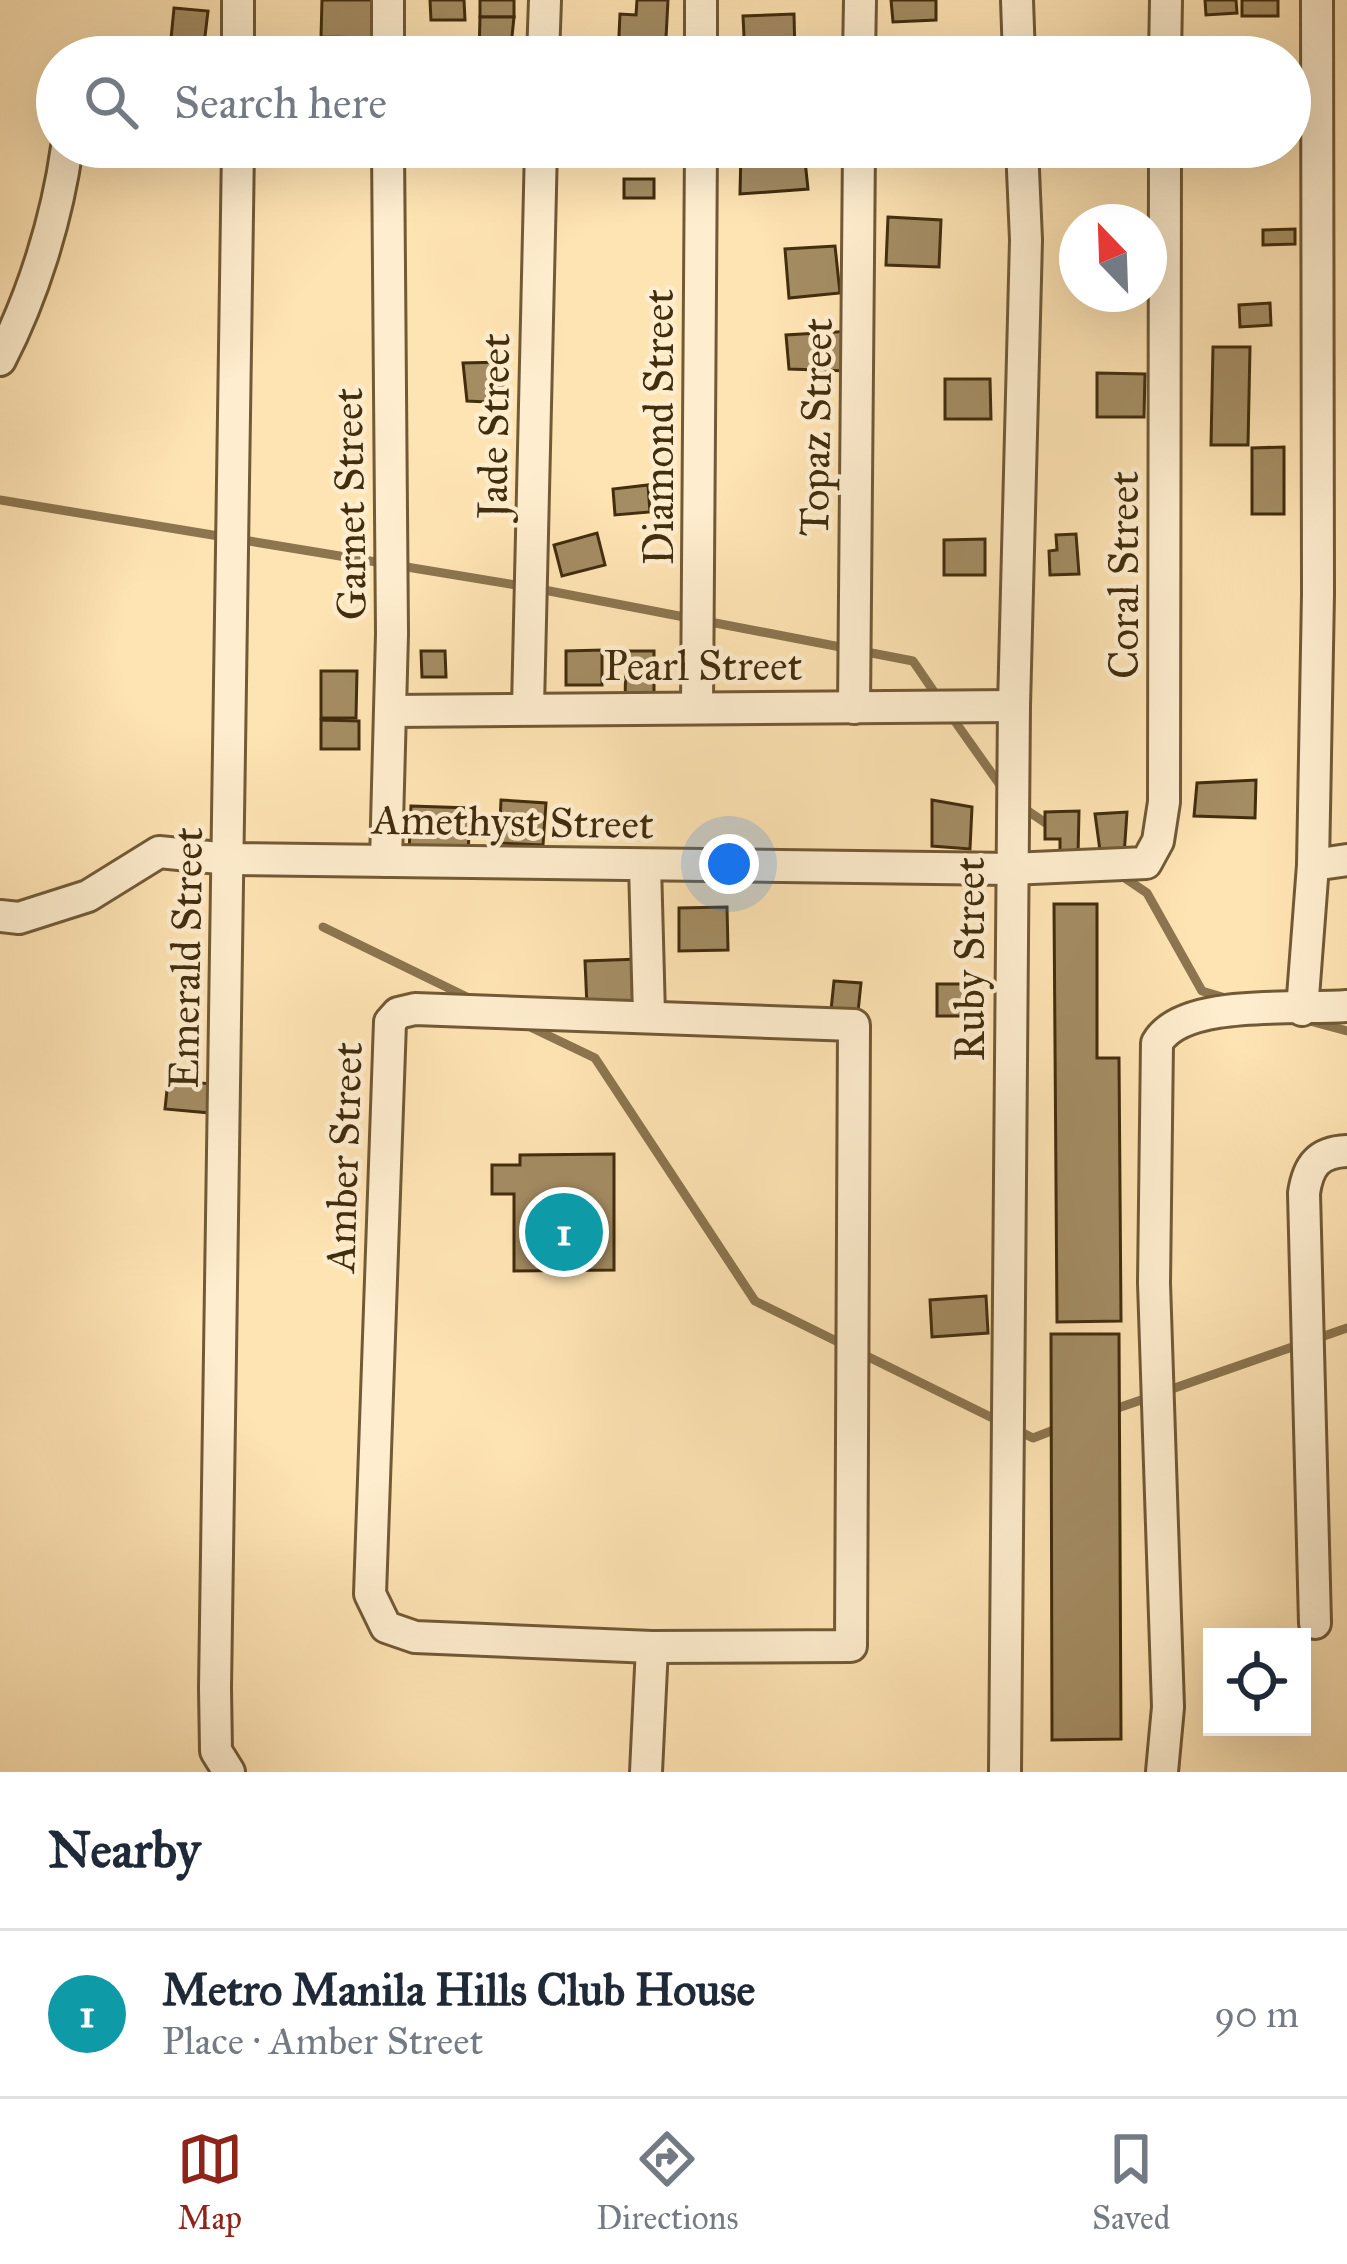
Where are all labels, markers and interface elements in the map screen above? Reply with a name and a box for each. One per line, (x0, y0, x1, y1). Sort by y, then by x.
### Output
search box (36, 36, 1311, 168)
icon: search (78, 69, 144, 135)
text: Search here (174, 75, 387, 130)
north arrow (1059, 204, 1167, 312)
street label: Diamond Street (633, 289, 685, 565)
street label: Topaz Street (788, 317, 844, 537)
street label: Jade Street (466, 333, 522, 523)
street label: Garnet Street (322, 387, 378, 621)
street label: Coral Street (1098, 471, 1150, 679)
street label: Pearl Street (604, 640, 802, 692)
street label: Amethyst Street (370, 794, 654, 850)
street label: Emerald Street (158, 826, 214, 1089)
your location (699, 834, 759, 894)
street label: Ruby Street (944, 857, 996, 1061)
street label: Amber Street (314, 1041, 374, 1275)
pin: 1 (525, 1187, 603, 1277)
map controls (1203, 1628, 1311, 1736)
button: locate (1203, 1628, 1311, 1736)
text: Nearby (48, 1819, 200, 1881)
text: Metro Manila Hills Club House (162, 1962, 755, 2017)
text: 1 (79, 1990, 95, 2038)
text: 90 m (1214, 1990, 1299, 2038)
text: Place · Amber Street (162, 2017, 483, 2065)
tab: Map (177, 2126, 243, 2238)
tab: Directions (596, 2126, 738, 2238)
tab: Saved (1092, 2126, 1170, 2238)

